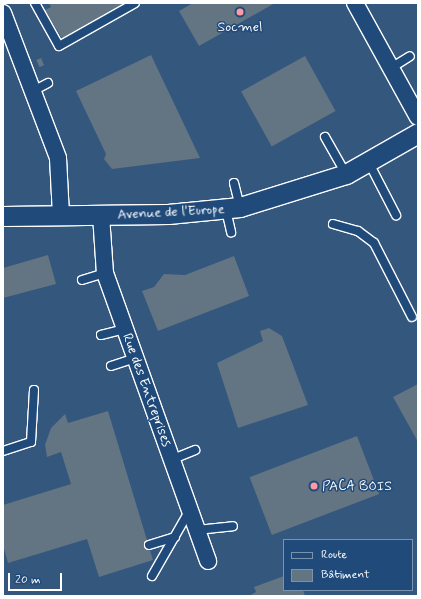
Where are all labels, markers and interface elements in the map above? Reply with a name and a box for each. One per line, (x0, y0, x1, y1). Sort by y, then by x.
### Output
marker: Socmel (235, 7, 245, 17)
place label: Socmel (217, 19, 263, 35)
street label: Avenue de l'Europe (117, 201, 225, 223)
street label: Rue des Entreprises (120, 333, 174, 447)
place label: PACA BOIS (322, 478, 392, 494)
marker: PACA BOIS (309, 481, 319, 491)
legend (283, 539, 413, 591)
text: Route (321, 547, 347, 563)
scale bar (10, 565, 64, 591)
text: Bâtiment (321, 567, 370, 583)
text: 20 m (15, 572, 41, 588)

